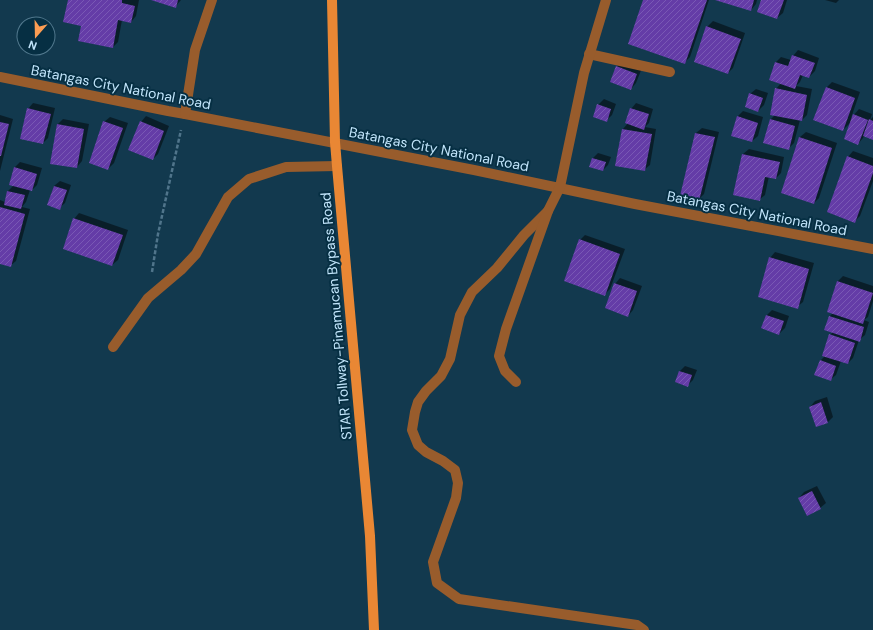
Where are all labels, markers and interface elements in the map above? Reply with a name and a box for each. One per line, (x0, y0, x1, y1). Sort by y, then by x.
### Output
north arrow (16, 16, 56, 56)
text: N (26, 37, 39, 53)
street label: Batangas City National Road (30, 61, 212, 113)
street label: Batangas City National Road (348, 123, 530, 175)
street label: Batangas City National Road (666, 187, 848, 239)
street label: STAR Tollway-Pinamucan Bypass Road (316, 192, 356, 440)

